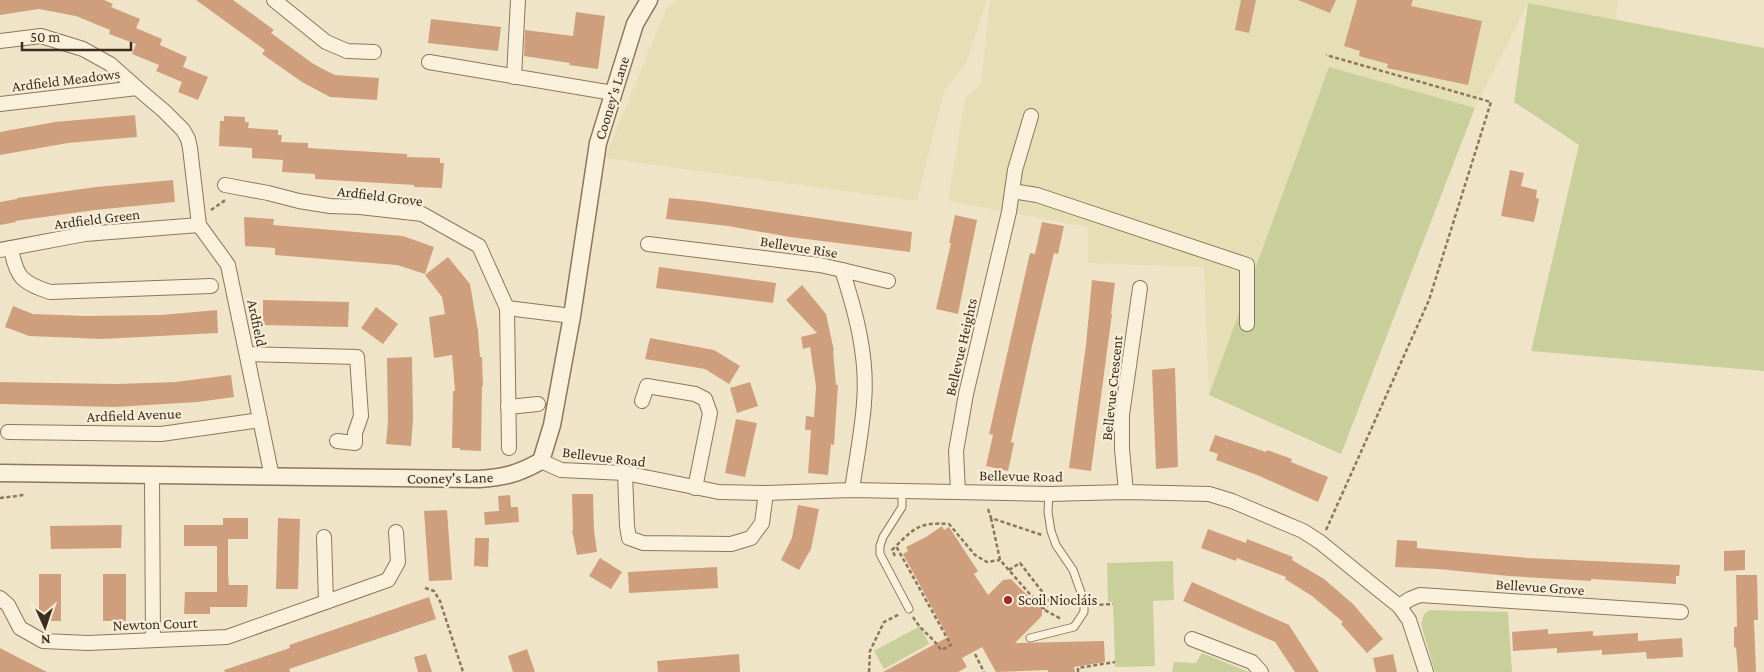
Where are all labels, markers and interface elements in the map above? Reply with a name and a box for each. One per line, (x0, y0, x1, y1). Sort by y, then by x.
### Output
scale bar (22, 20, 131, 52)
text: 50 m (30, 29, 60, 45)
street label: Cooney's Lane (592, 54, 633, 142)
street label: Ardfield Meadows (11, 65, 121, 95)
street label: Ardfield Grove (336, 183, 424, 209)
street label: Ardfield Green (53, 206, 141, 232)
street label: Bellevue Rise (759, 233, 839, 261)
street label: Bellevue Heights (942, 296, 981, 398)
street label: Ardfield (244, 298, 270, 348)
street label: Bellevue Crescent (1099, 334, 1126, 441)
street label: Ardfield Avenue (86, 405, 182, 425)
street label: Bellevue Road (561, 444, 647, 470)
street label: Bellevue Road (979, 467, 1063, 485)
street label: Cooney's Lane (407, 469, 494, 488)
street label: Bellevue Grove (1495, 576, 1585, 598)
place label: Scoil Niocláis (1018, 592, 1097, 608)
marker: Scoil Niocláis (1002, 594, 1014, 606)
north arrow (20, 602, 70, 652)
street label: Newton Court (112, 614, 199, 633)
text: N (40, 632, 51, 648)

